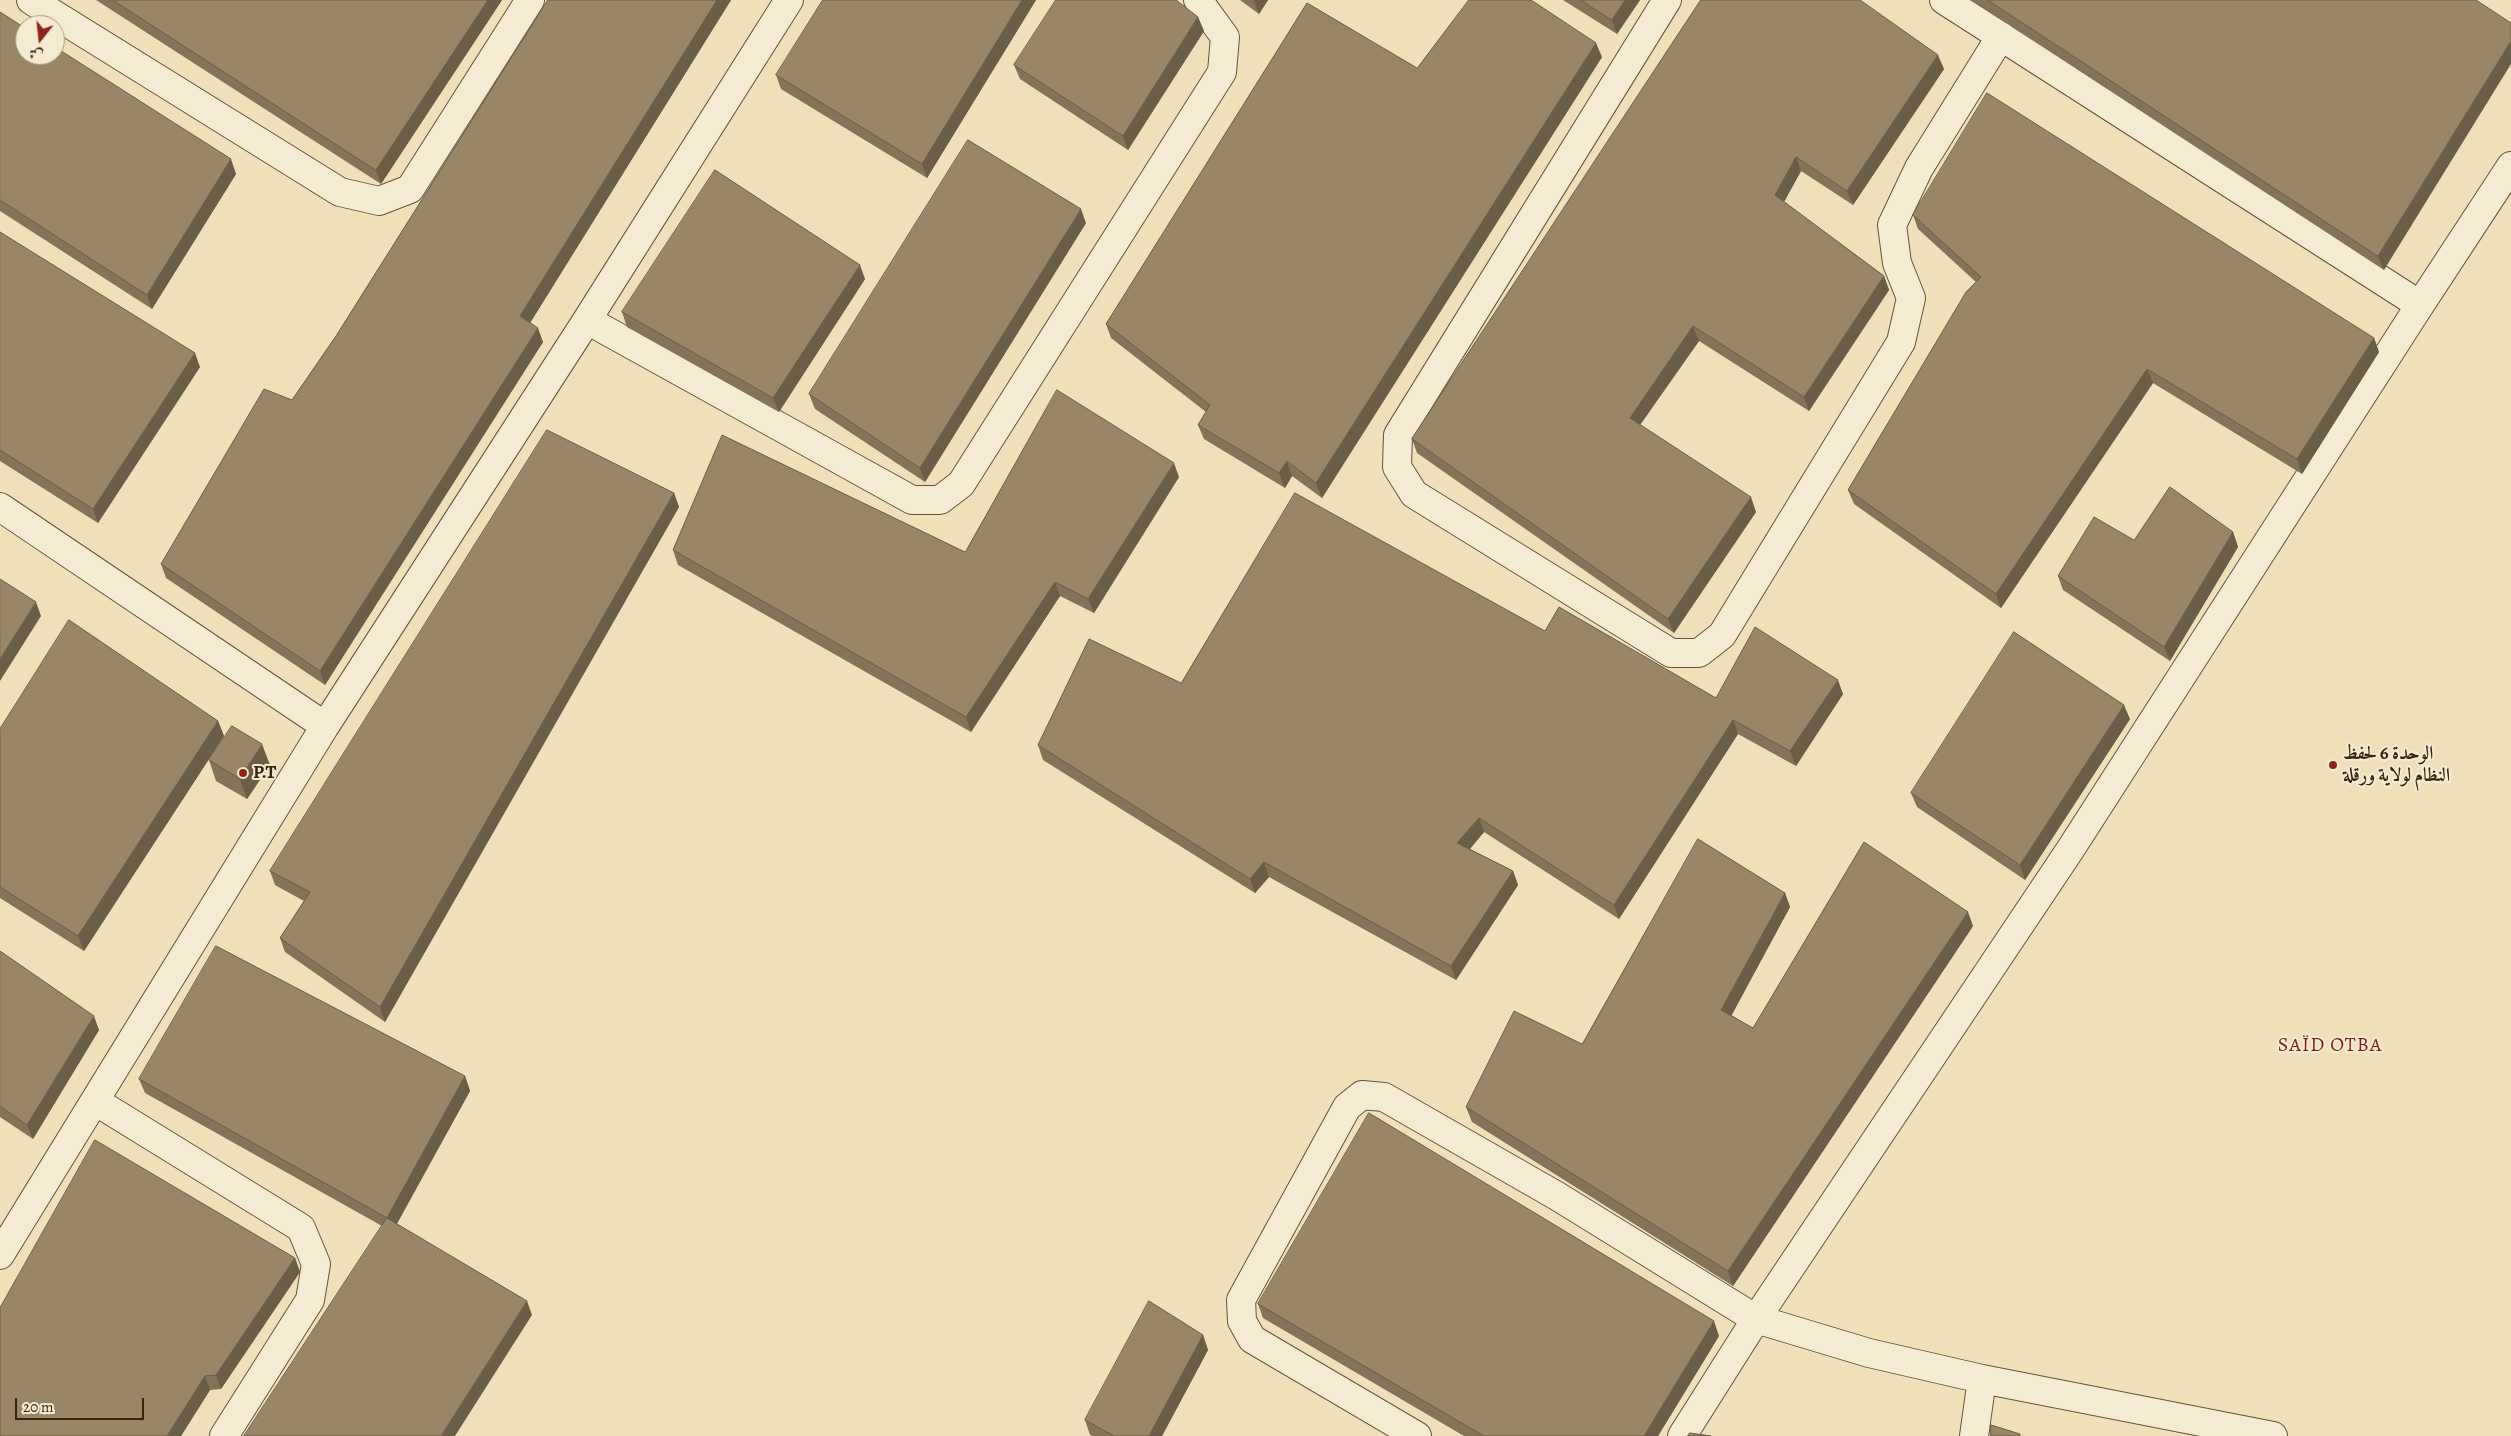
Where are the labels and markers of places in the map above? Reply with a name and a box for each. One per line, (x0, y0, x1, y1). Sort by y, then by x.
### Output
place label: الوحدة 6 لحفظ النظام لولاية ورقلة (2343, 743, 2450, 787)
marker: الوحدة 6 لحفظ النظام لولاية ورقلة (2327, 759, 2339, 771)
place label: P.T (253, 762, 276, 784)
marker: P.T (237, 767, 249, 779)

